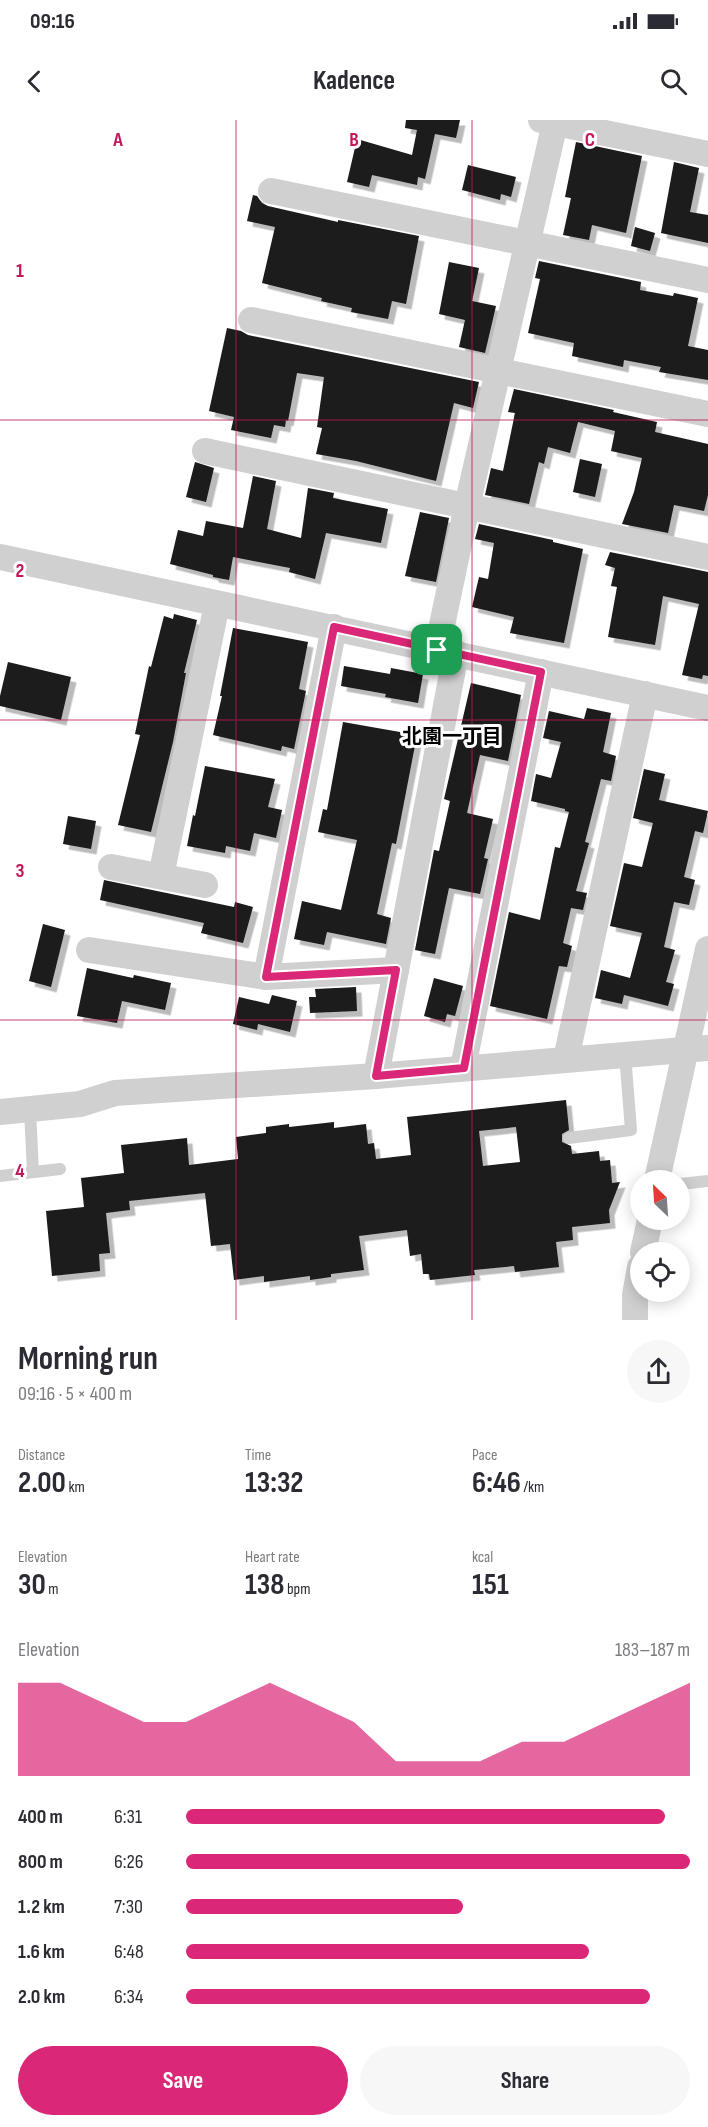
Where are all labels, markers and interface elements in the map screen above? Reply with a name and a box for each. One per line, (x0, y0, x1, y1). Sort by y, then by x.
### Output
text: 09:16 (30, 8, 75, 35)
icon: back (18, 65, 51, 98)
text: Kadence (313, 65, 395, 97)
icon: search (657, 65, 690, 98)
text: A (112, 128, 123, 152)
text: B (349, 128, 359, 152)
text: C (585, 128, 595, 152)
text: 1 (16, 259, 24, 283)
text: 2 (16, 559, 24, 583)
pin (411, 624, 462, 675)
icon: arrive (420, 633, 453, 666)
district label: 北園一丁目 (402, 725, 502, 749)
text: 3 (16, 859, 25, 883)
text: 4 (15, 1159, 25, 1183)
north arrow (630, 1170, 690, 1230)
map controls (630, 1170, 690, 1302)
button: locate (630, 1242, 690, 1302)
text: Morning run (18, 1339, 158, 1379)
button: share (627, 1340, 690, 1403)
text: 09:16 · 5 × 400 m (18, 1382, 132, 1406)
text: Distance (18, 1446, 65, 1465)
text: Time (245, 1446, 271, 1465)
text: Pace (472, 1446, 497, 1465)
text: 2.00 (18, 1465, 66, 1501)
text: 13:32 (245, 1465, 304, 1501)
text: 6:46 (472, 1465, 521, 1501)
text: km (66, 1478, 85, 1497)
text: /km (521, 1478, 544, 1497)
text: Elevation (18, 1548, 67, 1567)
text: Heart rate (245, 1548, 300, 1567)
text: kcal (472, 1548, 493, 1567)
text: 30 (18, 1567, 46, 1603)
text: 138 (245, 1567, 284, 1603)
text: 151 (472, 1567, 509, 1603)
text: m (46, 1580, 59, 1599)
text: bpm (284, 1580, 310, 1599)
text: Elevation (18, 1638, 80, 1662)
text: 183–187 m (615, 1638, 690, 1662)
text: 400 m (18, 1805, 63, 1829)
text: 6:31 (114, 1805, 142, 1829)
text: 800 m (18, 1850, 63, 1874)
text: 6:26 (114, 1850, 144, 1874)
text: 1.2 km (18, 1895, 65, 1919)
text: 7:30 (114, 1895, 143, 1919)
text: 1.6 km (18, 1940, 65, 1964)
text: 6:48 (114, 1940, 144, 1964)
text: 2.0 km (18, 1985, 65, 2009)
text: 6:34 (114, 1985, 143, 2009)
button: Save (18, 2046, 348, 2115)
button: Share (360, 2046, 690, 2115)

